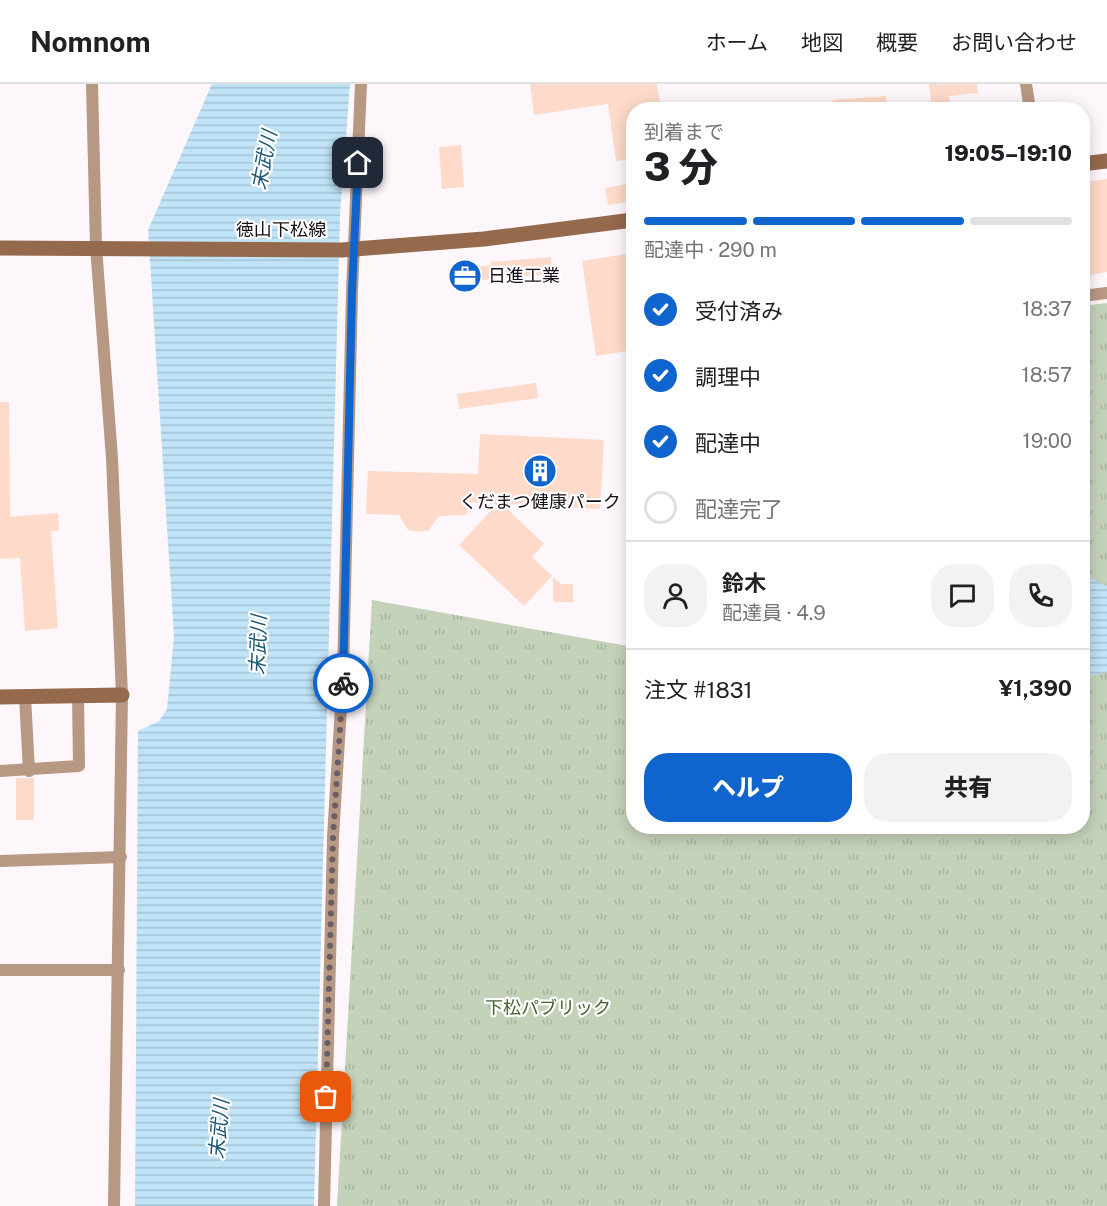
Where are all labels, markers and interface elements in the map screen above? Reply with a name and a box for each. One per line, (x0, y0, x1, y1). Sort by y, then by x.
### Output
text: Nomnom (30, 25, 151, 58)
text: ホーム (706, 30, 768, 55)
text: 地図 (801, 30, 843, 55)
text: 概要 (876, 30, 918, 55)
text: お問い合わせ (951, 30, 1077, 55)
text: 到着まで (644, 120, 724, 144)
water label: 末武川 (246, 126, 282, 192)
pin (332, 137, 383, 188)
text: 19:05–19:10 (944, 140, 1072, 166)
text: 3 分 (644, 144, 718, 190)
icon: home (341, 146, 374, 179)
street label: 徳山下松線 (236, 219, 326, 240)
text: 配達中 · 290 m (644, 238, 777, 262)
office icon: 日進工業 (447, 258, 483, 294)
place label: 日進工業 (488, 265, 560, 286)
icon: check (644, 293, 677, 326)
text: 18:37 (1022, 297, 1072, 321)
text: 受付済み (695, 298, 783, 324)
icon: check (644, 359, 677, 392)
text: 18:57 (1022, 363, 1072, 387)
text: 調理中 (695, 364, 761, 390)
icon: check (644, 425, 677, 458)
text: 19:00 (1023, 429, 1072, 453)
text: 配達中 (695, 430, 761, 456)
building icon: くだまつ健康パーク (522, 453, 558, 489)
place label: くだまつ健康パーク (459, 491, 621, 512)
text: 配達完了 (695, 496, 783, 522)
button: person (644, 564, 707, 627)
button: chat (931, 564, 994, 627)
button: phone (1009, 564, 1072, 627)
text: 鈴木 (722, 570, 766, 596)
text: 配達員 · 4.9 (722, 601, 826, 625)
water label: 末武川 (245, 613, 271, 675)
courier (313, 653, 373, 713)
icon: bike (327, 667, 360, 700)
text: ¥1,390 (999, 675, 1072, 701)
text: 注文 #1831 (644, 677, 752, 703)
button: ヘルプ (644, 753, 852, 822)
button: 共有 (864, 753, 1072, 822)
park label: 下松パブリック (485, 997, 611, 1018)
pin (300, 1071, 351, 1122)
icon: bag (309, 1080, 342, 1113)
water label: 末武川 (204, 1096, 234, 1160)

